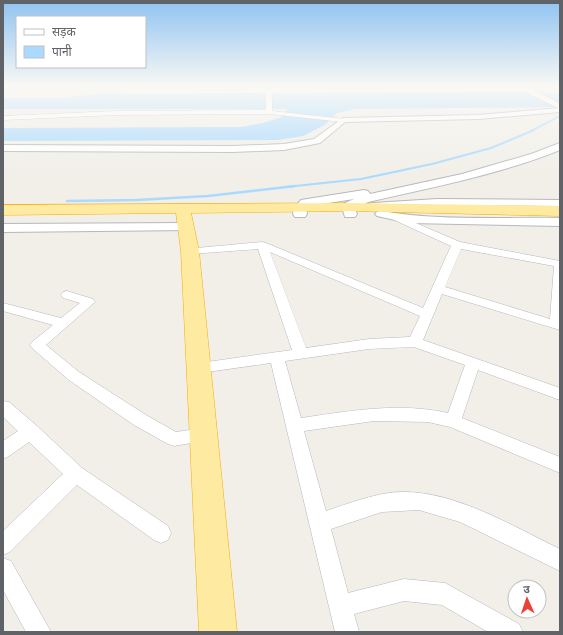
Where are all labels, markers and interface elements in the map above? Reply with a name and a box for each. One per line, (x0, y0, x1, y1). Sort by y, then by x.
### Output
legend (16, 16, 146, 68)
text: सड़क (52, 25, 77, 39)
text: पानी (52, 44, 73, 59)
north arrow (507, 579, 547, 619)
text: उ (523, 583, 531, 596)

